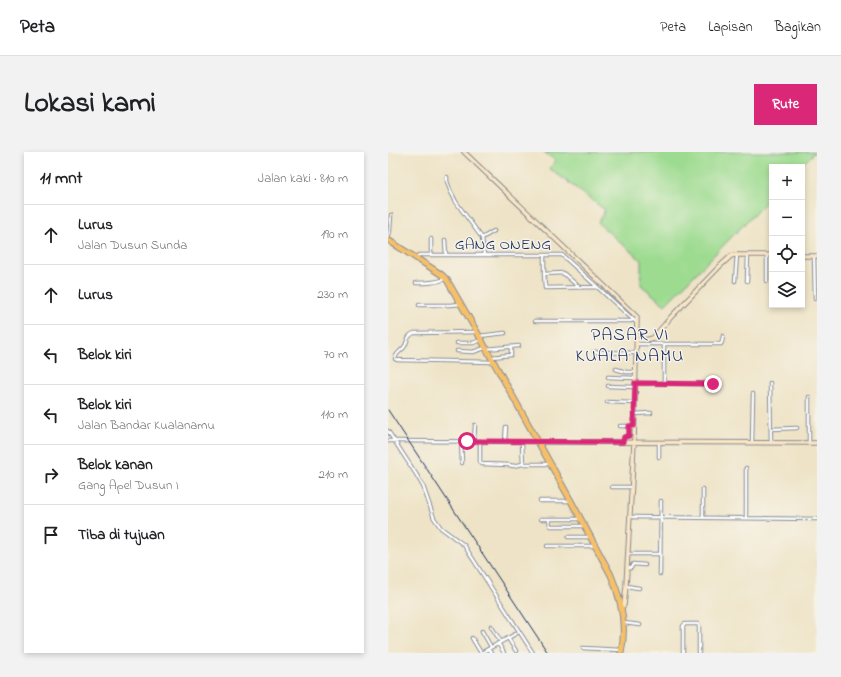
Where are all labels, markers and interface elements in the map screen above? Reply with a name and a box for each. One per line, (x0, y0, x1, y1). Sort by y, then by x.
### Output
text: Peta (20, 14, 55, 41)
text: Peta (660, 17, 686, 38)
text: Lapisan (708, 17, 753, 38)
text: Bagikan (775, 17, 821, 38)
text: Lokasi kami (24, 84, 156, 125)
button: Rute (754, 84, 817, 125)
map controls (769, 164, 805, 308)
button: + (769, 164, 805, 200)
text: 11 mnt (40, 166, 82, 191)
text: Jalan kaki · 810 m (258, 169, 348, 188)
button: − (769, 200, 805, 236)
text: Lurus (78, 214, 113, 236)
icon: ahead (40, 224, 62, 246)
text: 190 m (321, 225, 348, 244)
street label: GANG ONENG (455, 233, 551, 257)
text: Jalan Dusun Sunda (78, 236, 187, 255)
button: locate (769, 236, 805, 272)
button: layers (769, 272, 805, 308)
icon: ahead (40, 284, 62, 306)
text: Lurus (78, 284, 113, 306)
text: 230 m (317, 285, 348, 304)
district label: PASAR VI KUALA NAMU (576, 323, 684, 370)
icon: left (40, 344, 62, 366)
text: Belok kiri (78, 344, 132, 366)
text: 70 m (324, 345, 348, 364)
route end (704, 375, 722, 393)
text: Belok kiri (78, 394, 132, 416)
icon: left (40, 404, 62, 426)
text: 110 m (321, 405, 348, 424)
text: Jalan Bandar Kualanamu (78, 416, 215, 435)
route start (458, 432, 476, 450)
text: Belok kanan (78, 454, 153, 476)
icon: right (40, 464, 62, 486)
text: 210 m (318, 465, 348, 484)
text: Gang Apel Dusun I (78, 476, 179, 495)
icon: arrive (40, 524, 62, 546)
text: Tiba di tujuan (78, 524, 165, 546)

